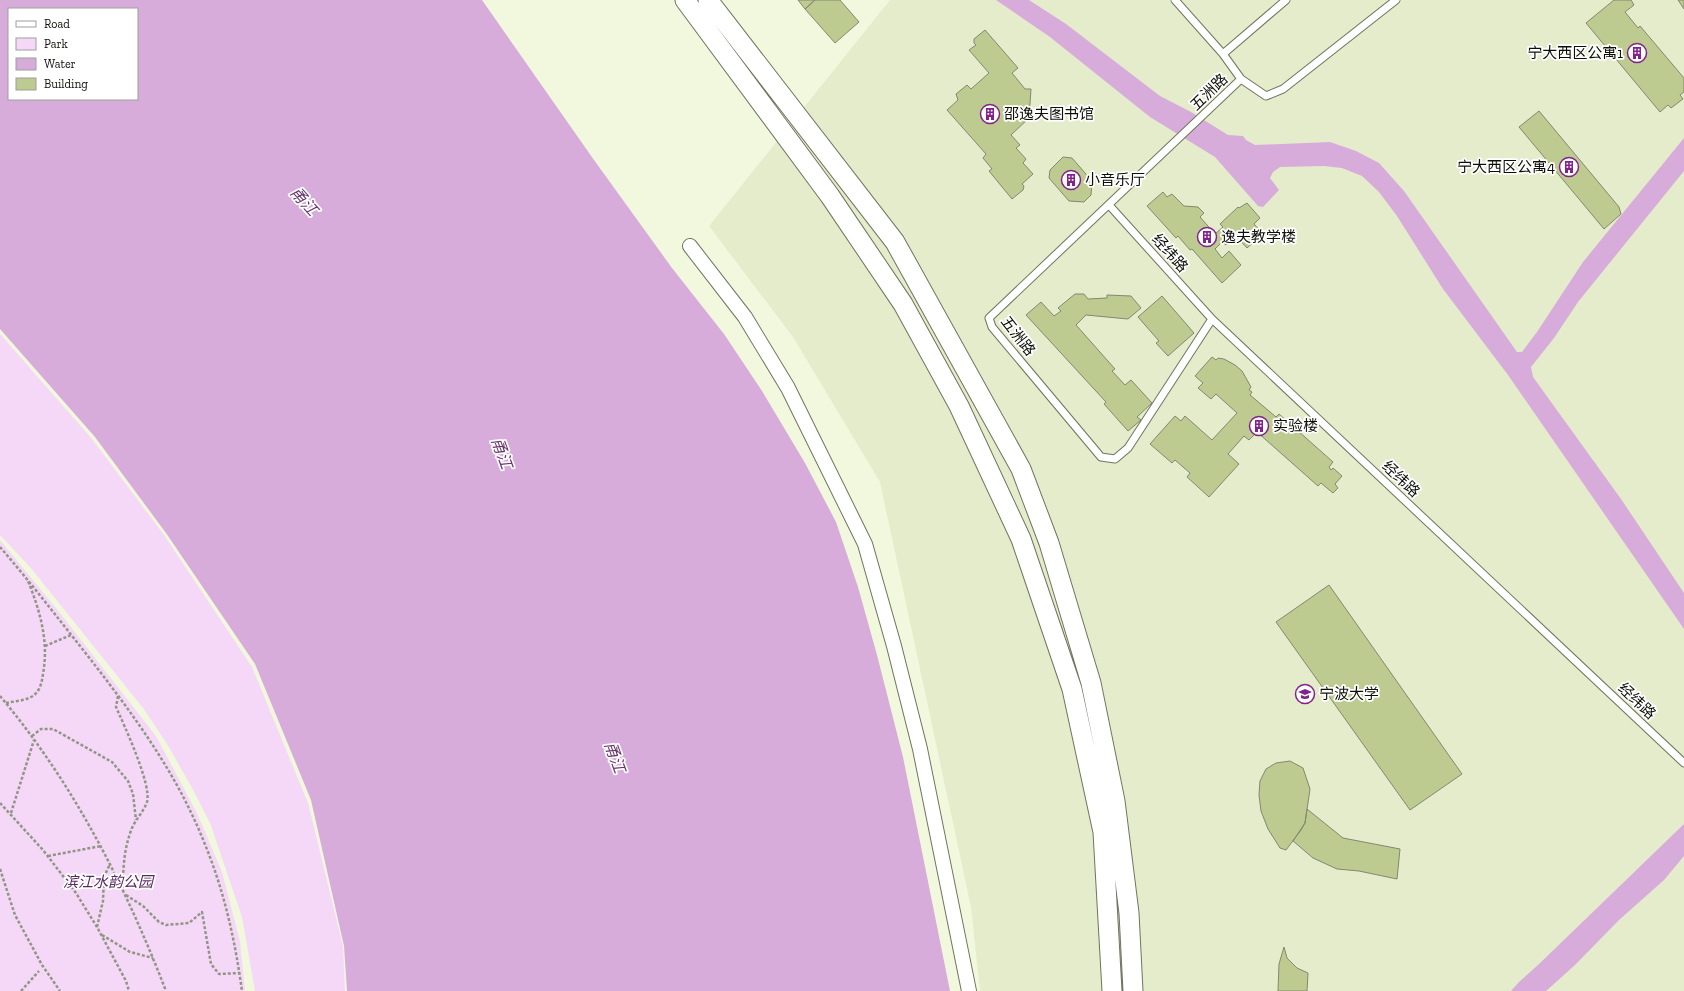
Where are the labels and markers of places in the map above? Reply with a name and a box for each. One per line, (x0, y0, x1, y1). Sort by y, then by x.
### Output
building icon: 宁大西区公寓1 (1626, 42, 1648, 64)
place label: 宁大西区公寓1 (1527, 44, 1623, 62)
building icon: 邵逸夫图书馆 (979, 103, 1001, 125)
place label: 邵逸夫图书馆 (1004, 105, 1094, 123)
building icon: 宁大西区公寓4 (1558, 156, 1580, 178)
place label: 宁大西区公寓4 (1457, 158, 1555, 176)
building icon: 小音乐厅 (1060, 169, 1082, 191)
place label: 小音乐厅 (1085, 171, 1145, 189)
building icon: 逸夫教学楼 (1196, 226, 1218, 248)
place label: 逸夫教学楼 (1221, 228, 1296, 246)
building icon: 实验楼 (1248, 415, 1270, 437)
place label: 实验楼 (1273, 417, 1318, 435)
school or university icon: 宁波大学 (1294, 683, 1316, 705)
place label: 宁波大学 (1319, 685, 1379, 703)

